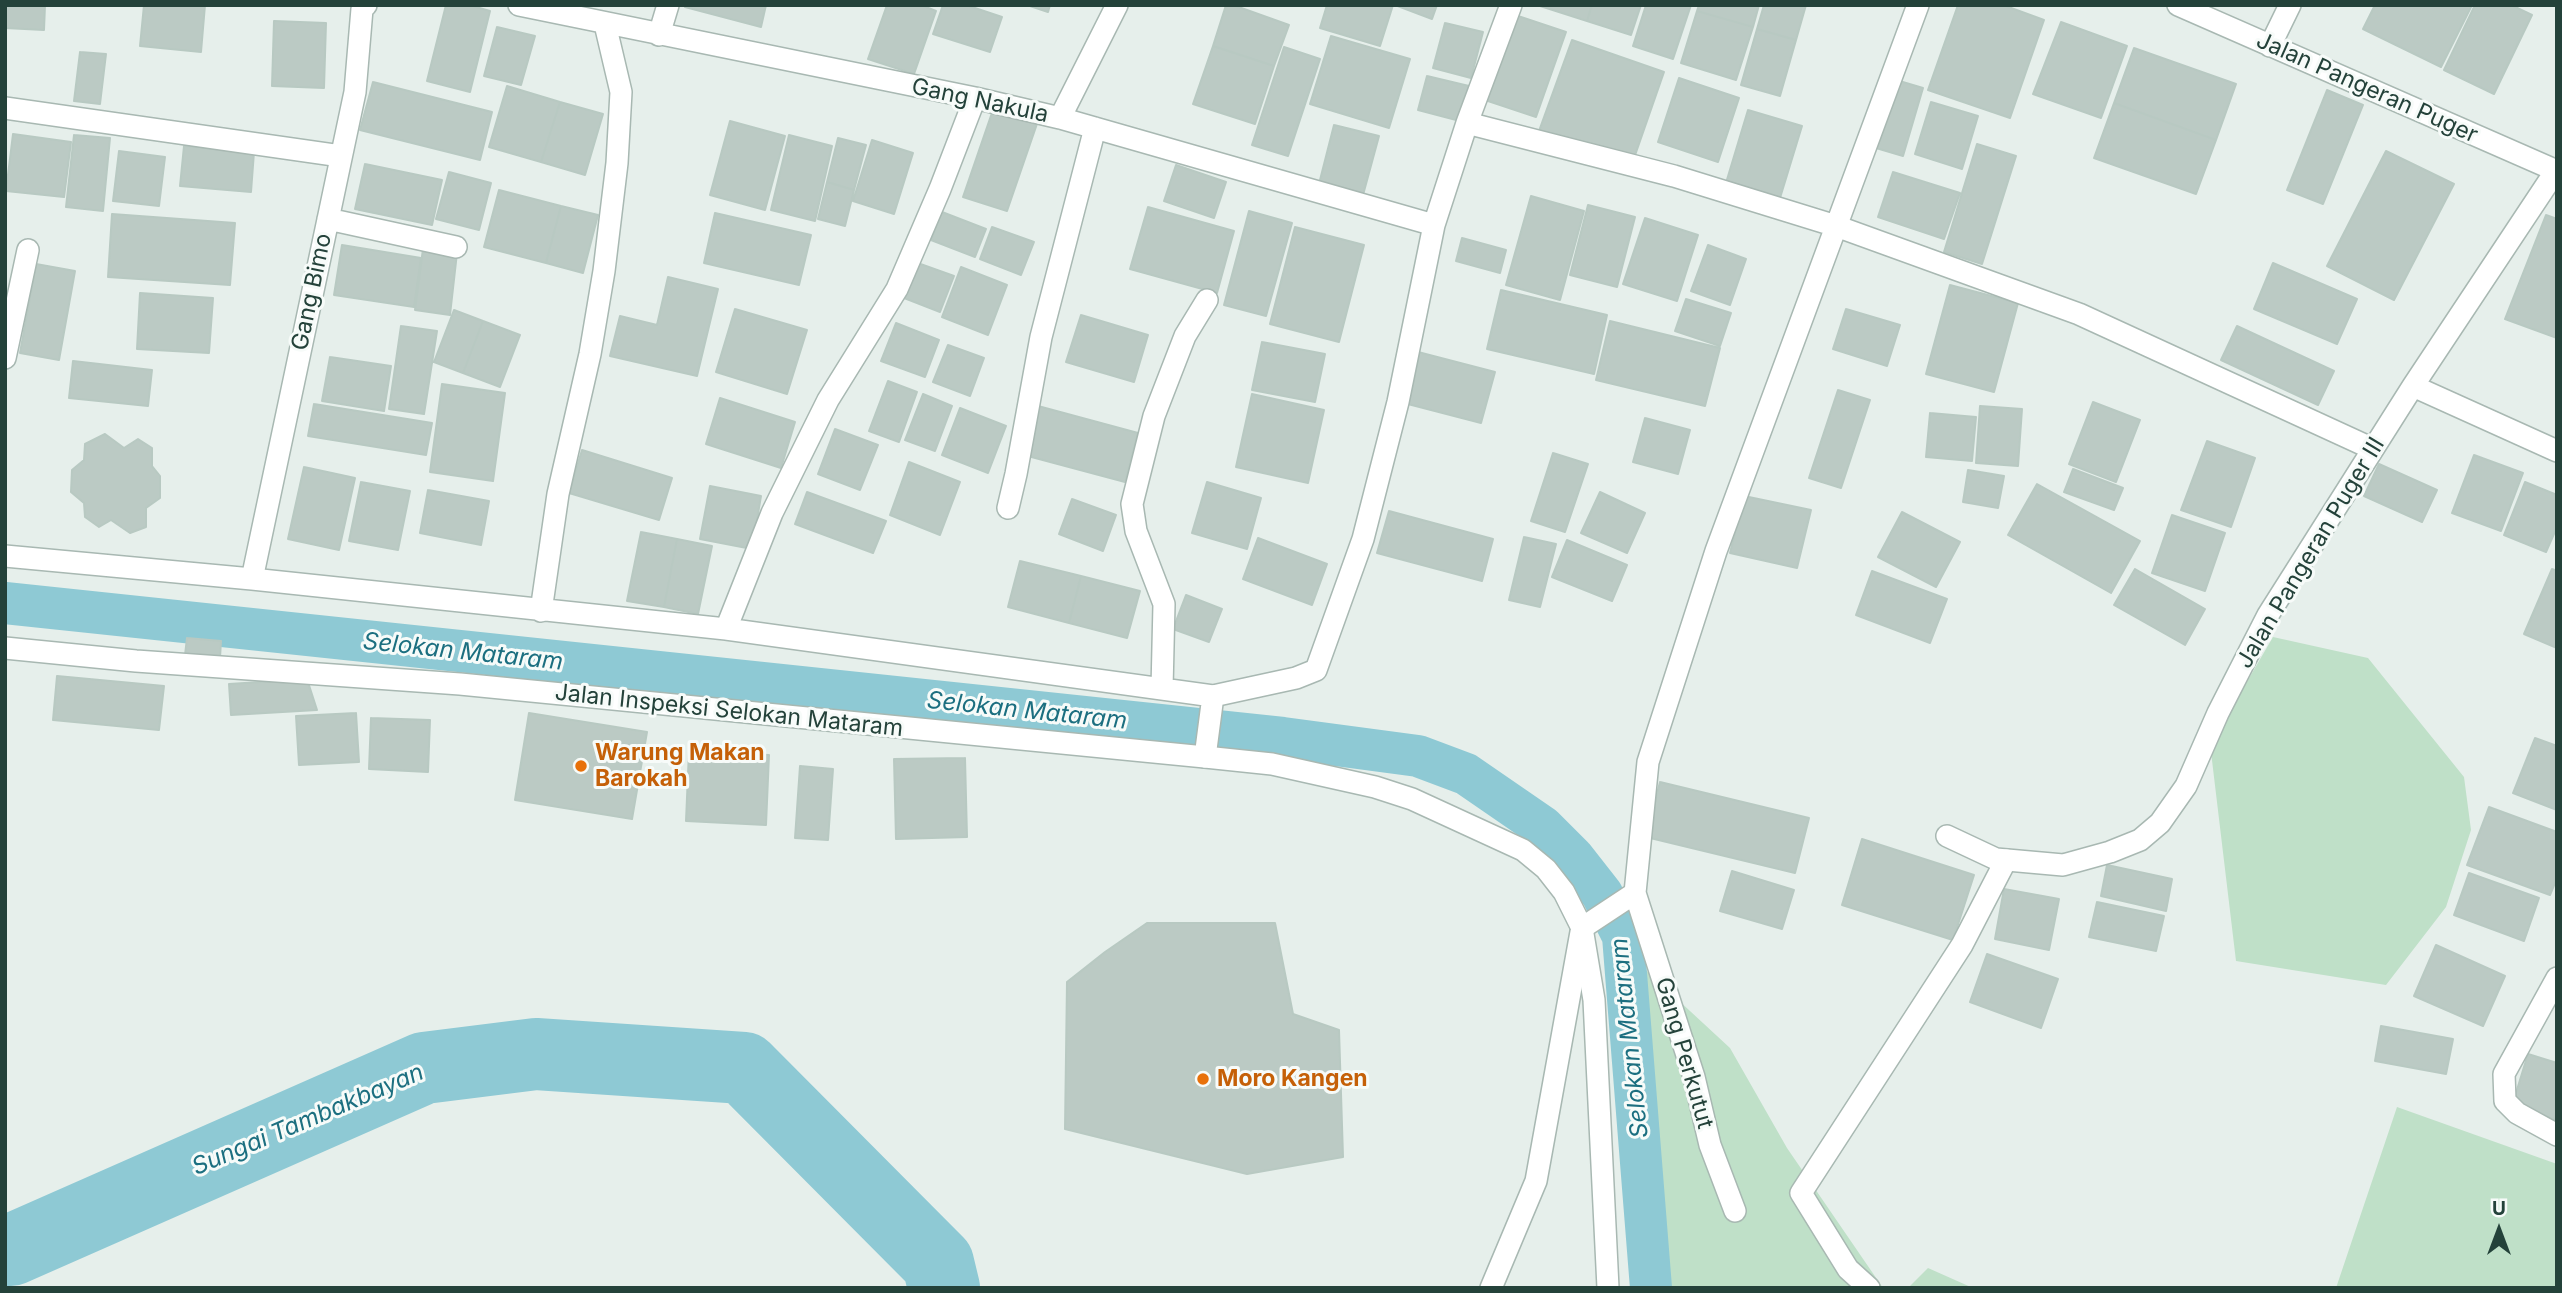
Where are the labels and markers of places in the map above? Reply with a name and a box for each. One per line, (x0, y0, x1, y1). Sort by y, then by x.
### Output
place label: Warung Makan Barokah (595, 739, 765, 793)
marker: Warung Makan Barokah (573, 758, 589, 774)
place label: Moro Kangen (1217, 1065, 1368, 1093)
marker: Moro Kangen (1195, 1071, 1211, 1087)

